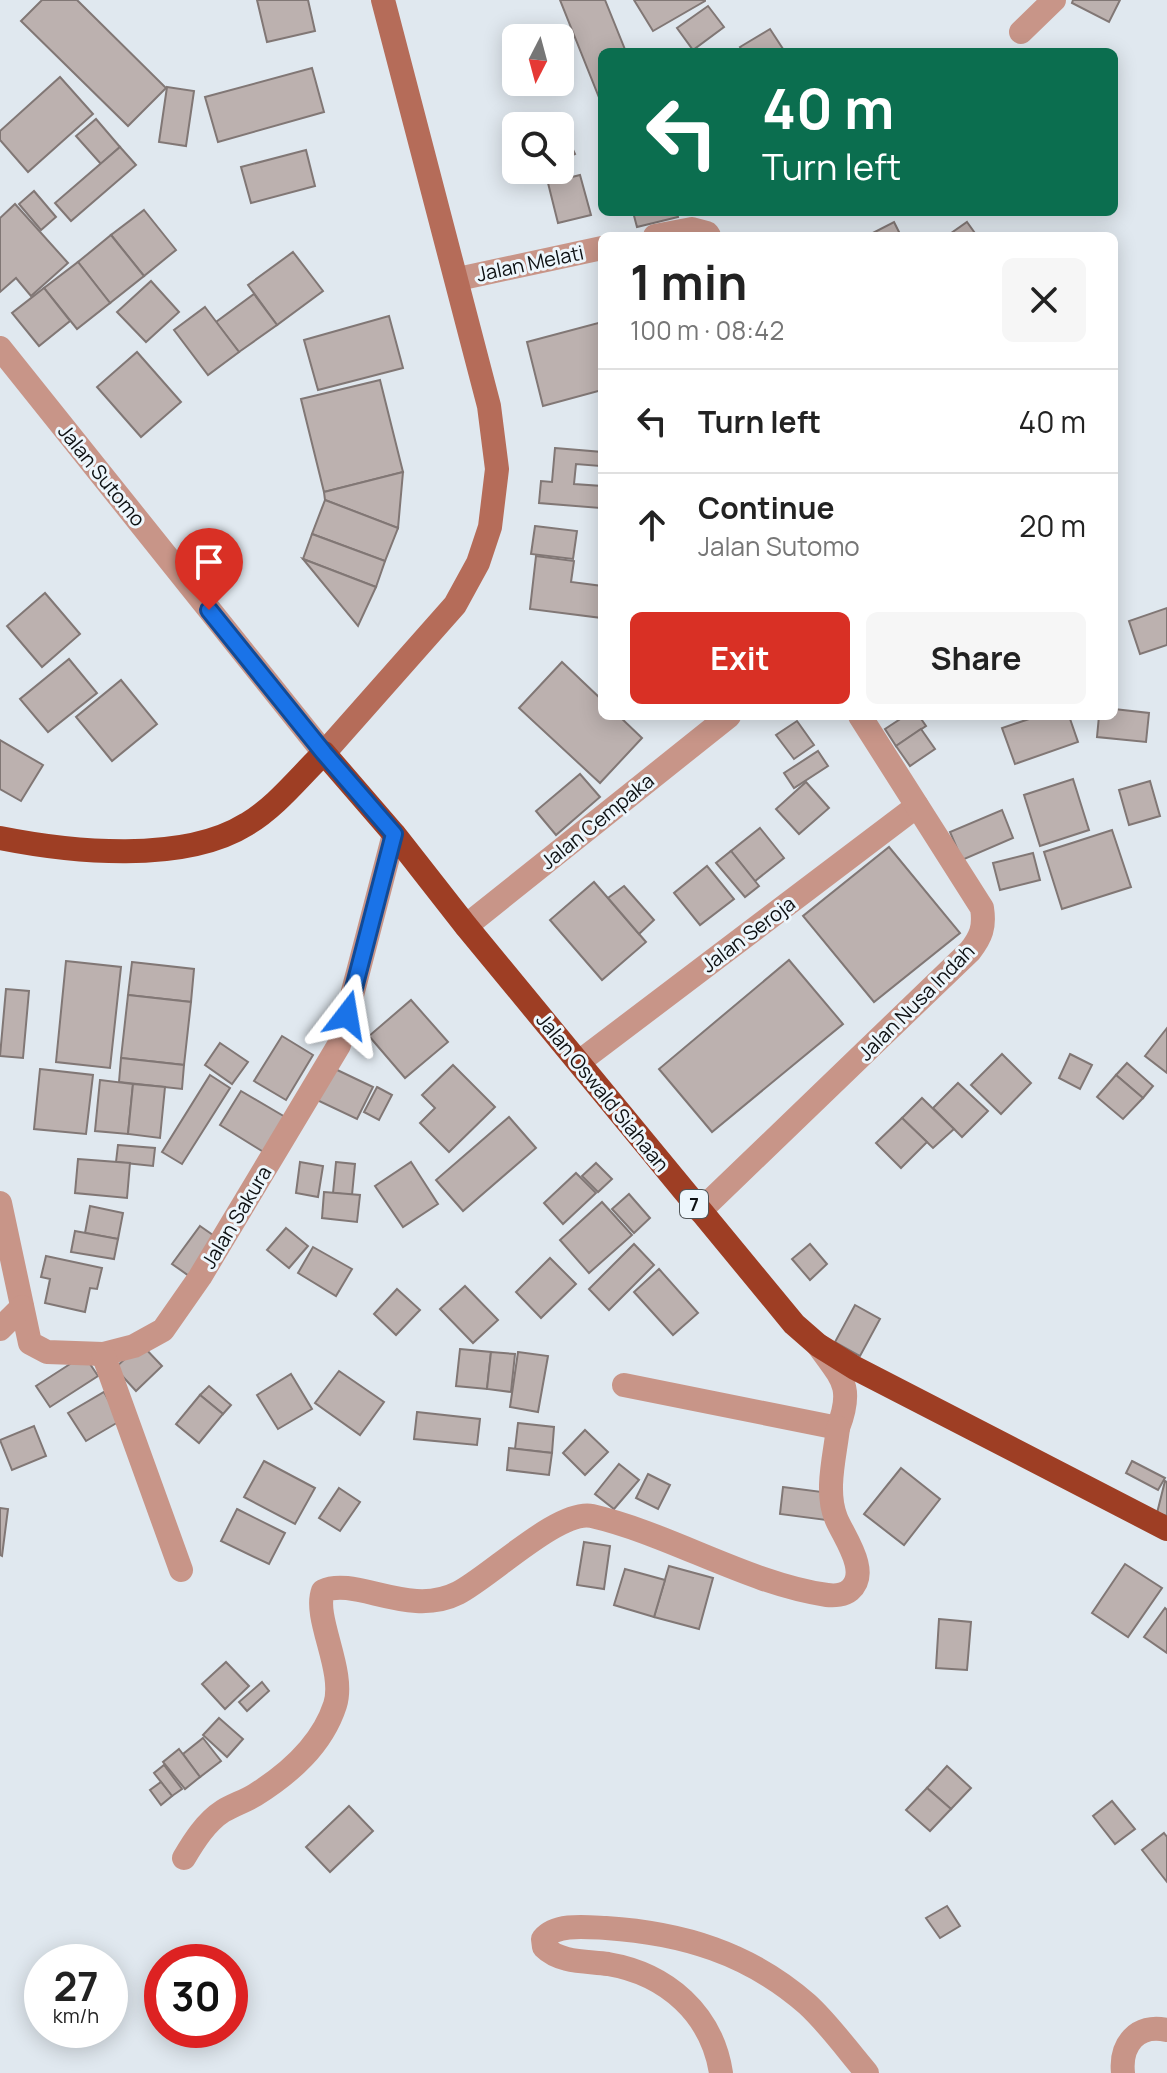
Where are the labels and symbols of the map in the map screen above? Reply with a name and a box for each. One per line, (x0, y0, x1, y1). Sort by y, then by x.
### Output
north arrow (502, 24, 574, 96)
street label: Jalan Melati (474, 238, 586, 288)
street label: Jalan Sutomo (52, 418, 152, 532)
pin (175, 528, 243, 610)
street label: Jalan Cempaka (535, 767, 659, 875)
street label: Jalan Seroja (696, 890, 800, 978)
street label: Jalan Nusa Indah (852, 938, 980, 1066)
position arrow (305, 973, 389, 1057)
street label: Jalan Oswald Siahaan (530, 1007, 676, 1177)
street label: Jalan Sakura (195, 1161, 277, 1273)
road number: 7 (680, 1190, 708, 1218)
speed limit sign: 30 (144, 1944, 248, 2048)

